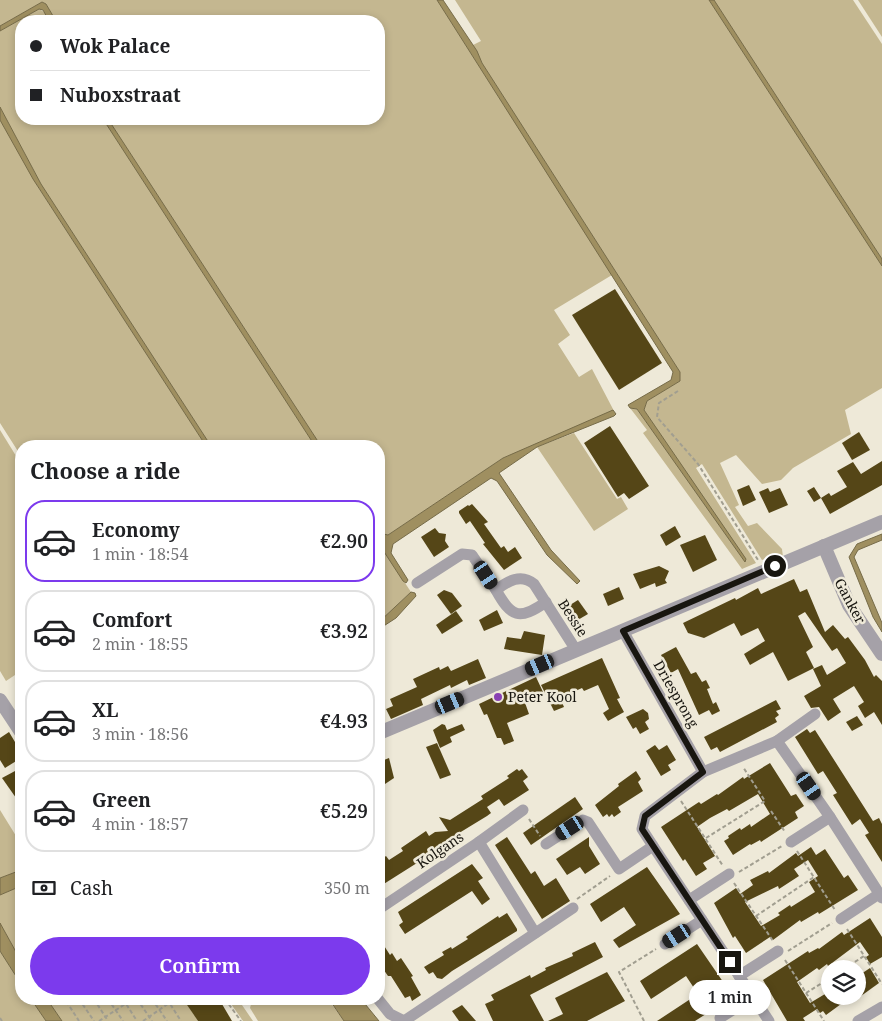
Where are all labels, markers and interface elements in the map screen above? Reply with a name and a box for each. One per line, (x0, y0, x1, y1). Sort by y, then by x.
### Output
text: Wok Palace (60, 33, 170, 59)
text: Nuboxstraat (60, 82, 181, 108)
text: Choose a ride (30, 455, 180, 485)
text: Economy (92, 517, 180, 543)
icon: car (32, 519, 77, 564)
text: €2.90 (320, 528, 368, 554)
text: 1 min · 18:54 (92, 543, 188, 565)
route start (764, 555, 786, 577)
car (471, 558, 500, 592)
street label: Ganker (831, 575, 870, 627)
street label: Bessie (554, 595, 593, 640)
text: Comfort (92, 607, 172, 633)
icon: car (32, 609, 77, 654)
text: €3.92 (320, 618, 368, 644)
text: 2 min · 18:55 (92, 633, 188, 655)
car (523, 652, 556, 678)
street label: Driesprong (649, 657, 704, 731)
place label: Peter Kool (508, 687, 577, 706)
car (433, 690, 466, 716)
marker: Peter Kool (492, 691, 504, 703)
text: XL (92, 697, 118, 723)
icon: car (32, 699, 77, 744)
text: €4.93 (320, 708, 368, 734)
text: 3 min · 18:56 (92, 723, 188, 745)
car (794, 769, 823, 803)
text: Green (92, 787, 151, 813)
icon: car (32, 789, 77, 834)
text: €5.29 (320, 798, 368, 824)
text: 4 min · 18:57 (92, 813, 188, 835)
car (553, 814, 586, 842)
street label: Kolgans (413, 827, 467, 872)
icon: cash (30, 874, 58, 902)
text: Cash (70, 875, 113, 901)
text: 350 m (324, 877, 370, 899)
car (660, 922, 693, 950)
button: Confirm (30, 937, 370, 995)
route end (719, 951, 741, 973)
map controls (821, 960, 866, 1005)
button: layers (821, 960, 866, 1005)
callout: 1 min (689, 980, 771, 1014)
text: 1 min (708, 986, 752, 1008)

